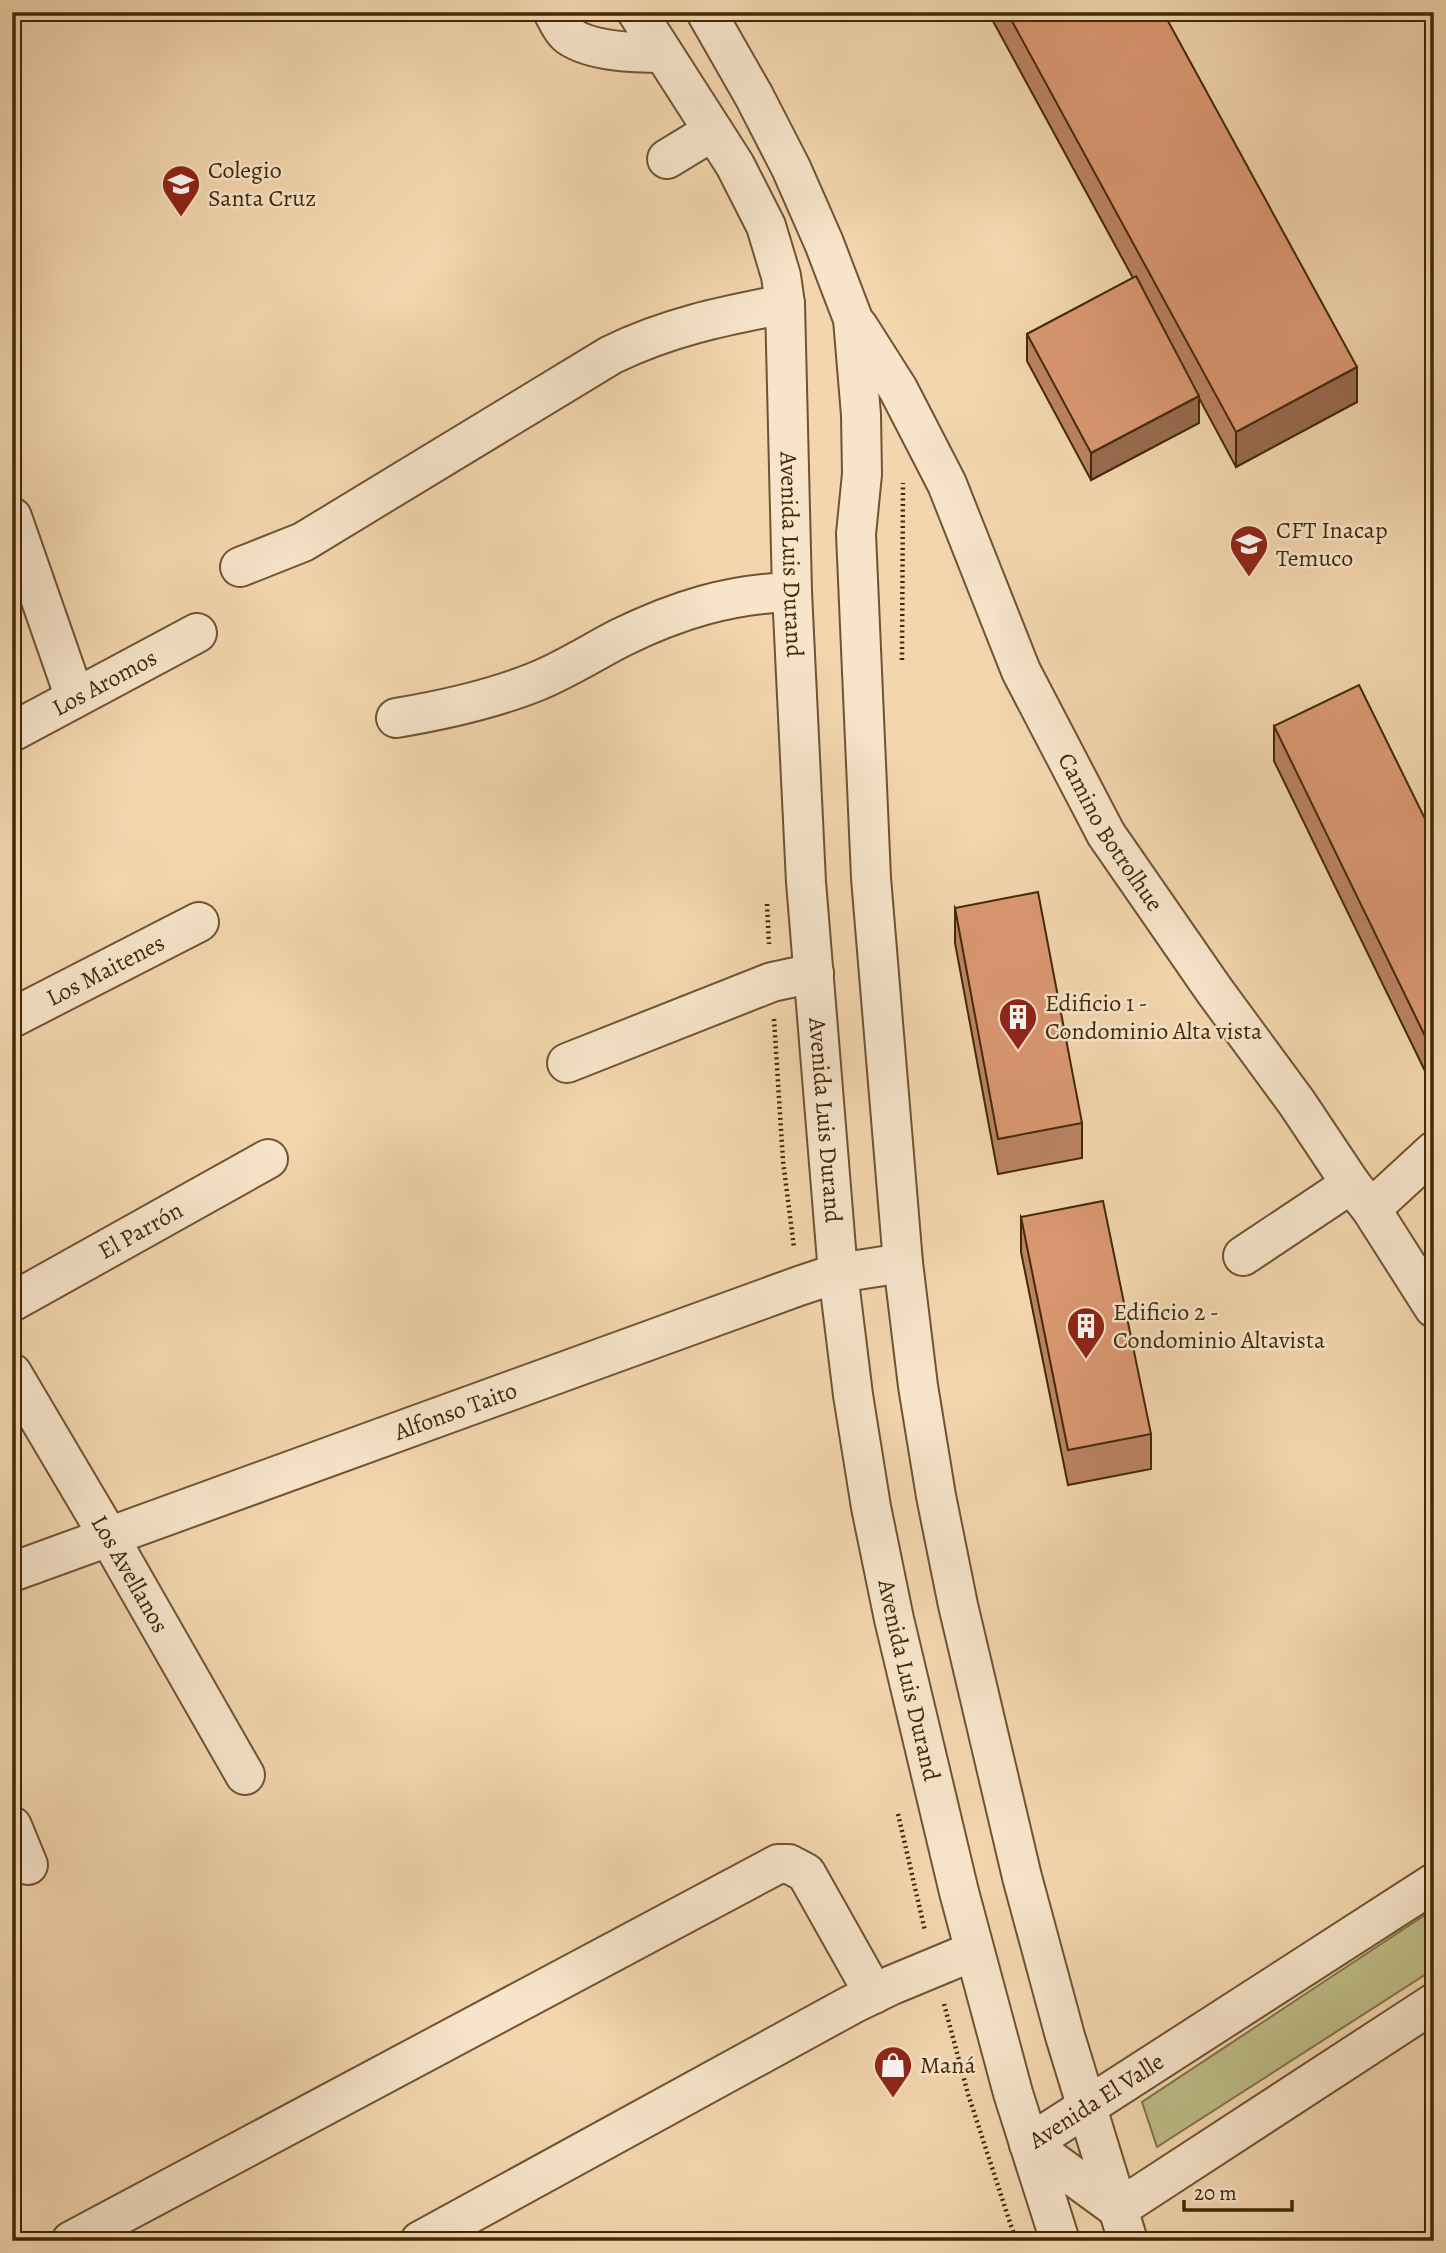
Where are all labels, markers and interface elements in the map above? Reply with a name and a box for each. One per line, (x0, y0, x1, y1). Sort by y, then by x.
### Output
place label: Colegio Santa Cruz (208, 154, 316, 214)
school or university icon: Colegio Santa Cruz (160, 163, 202, 218)
street label: Avenida Luis Durand (773, 450, 811, 658)
place label: CFT Inacap Temuco (1276, 514, 1388, 574)
school or university icon: CFT Inacap Temuco (1228, 523, 1270, 578)
street label: Los Aromos (47, 641, 163, 724)
street label: Camino Botrolhue (1050, 747, 1171, 918)
street label: Los Maitenes (41, 926, 170, 1014)
place label: Edificio 1 - Condominio Alta vista (1045, 987, 1263, 1047)
building icon: Edificio 1 - Condominio Alta vista (997, 996, 1039, 1051)
street label: Avenida Luis Durand (801, 1015, 850, 1224)
street label: El Parrón (92, 1194, 188, 1267)
place label: Edificio 2 - Condominio Altavista (1113, 1296, 1326, 1356)
building icon: Edificio 2 - Condominio Altavista (1065, 1305, 1107, 1360)
street label: Alfonso Taito (389, 1374, 521, 1448)
street label: Los Avellanos (84, 1509, 176, 1639)
street label: Avenida Luis Durand (870, 1576, 948, 1784)
shop icon: Maná (872, 2044, 914, 2099)
street label: Avenida El Valle (1022, 2045, 1170, 2157)
place label: Maná (920, 2049, 976, 2081)
scale bar (1184, 2169, 1292, 2213)
text: 20 m (1194, 2179, 1237, 2207)

